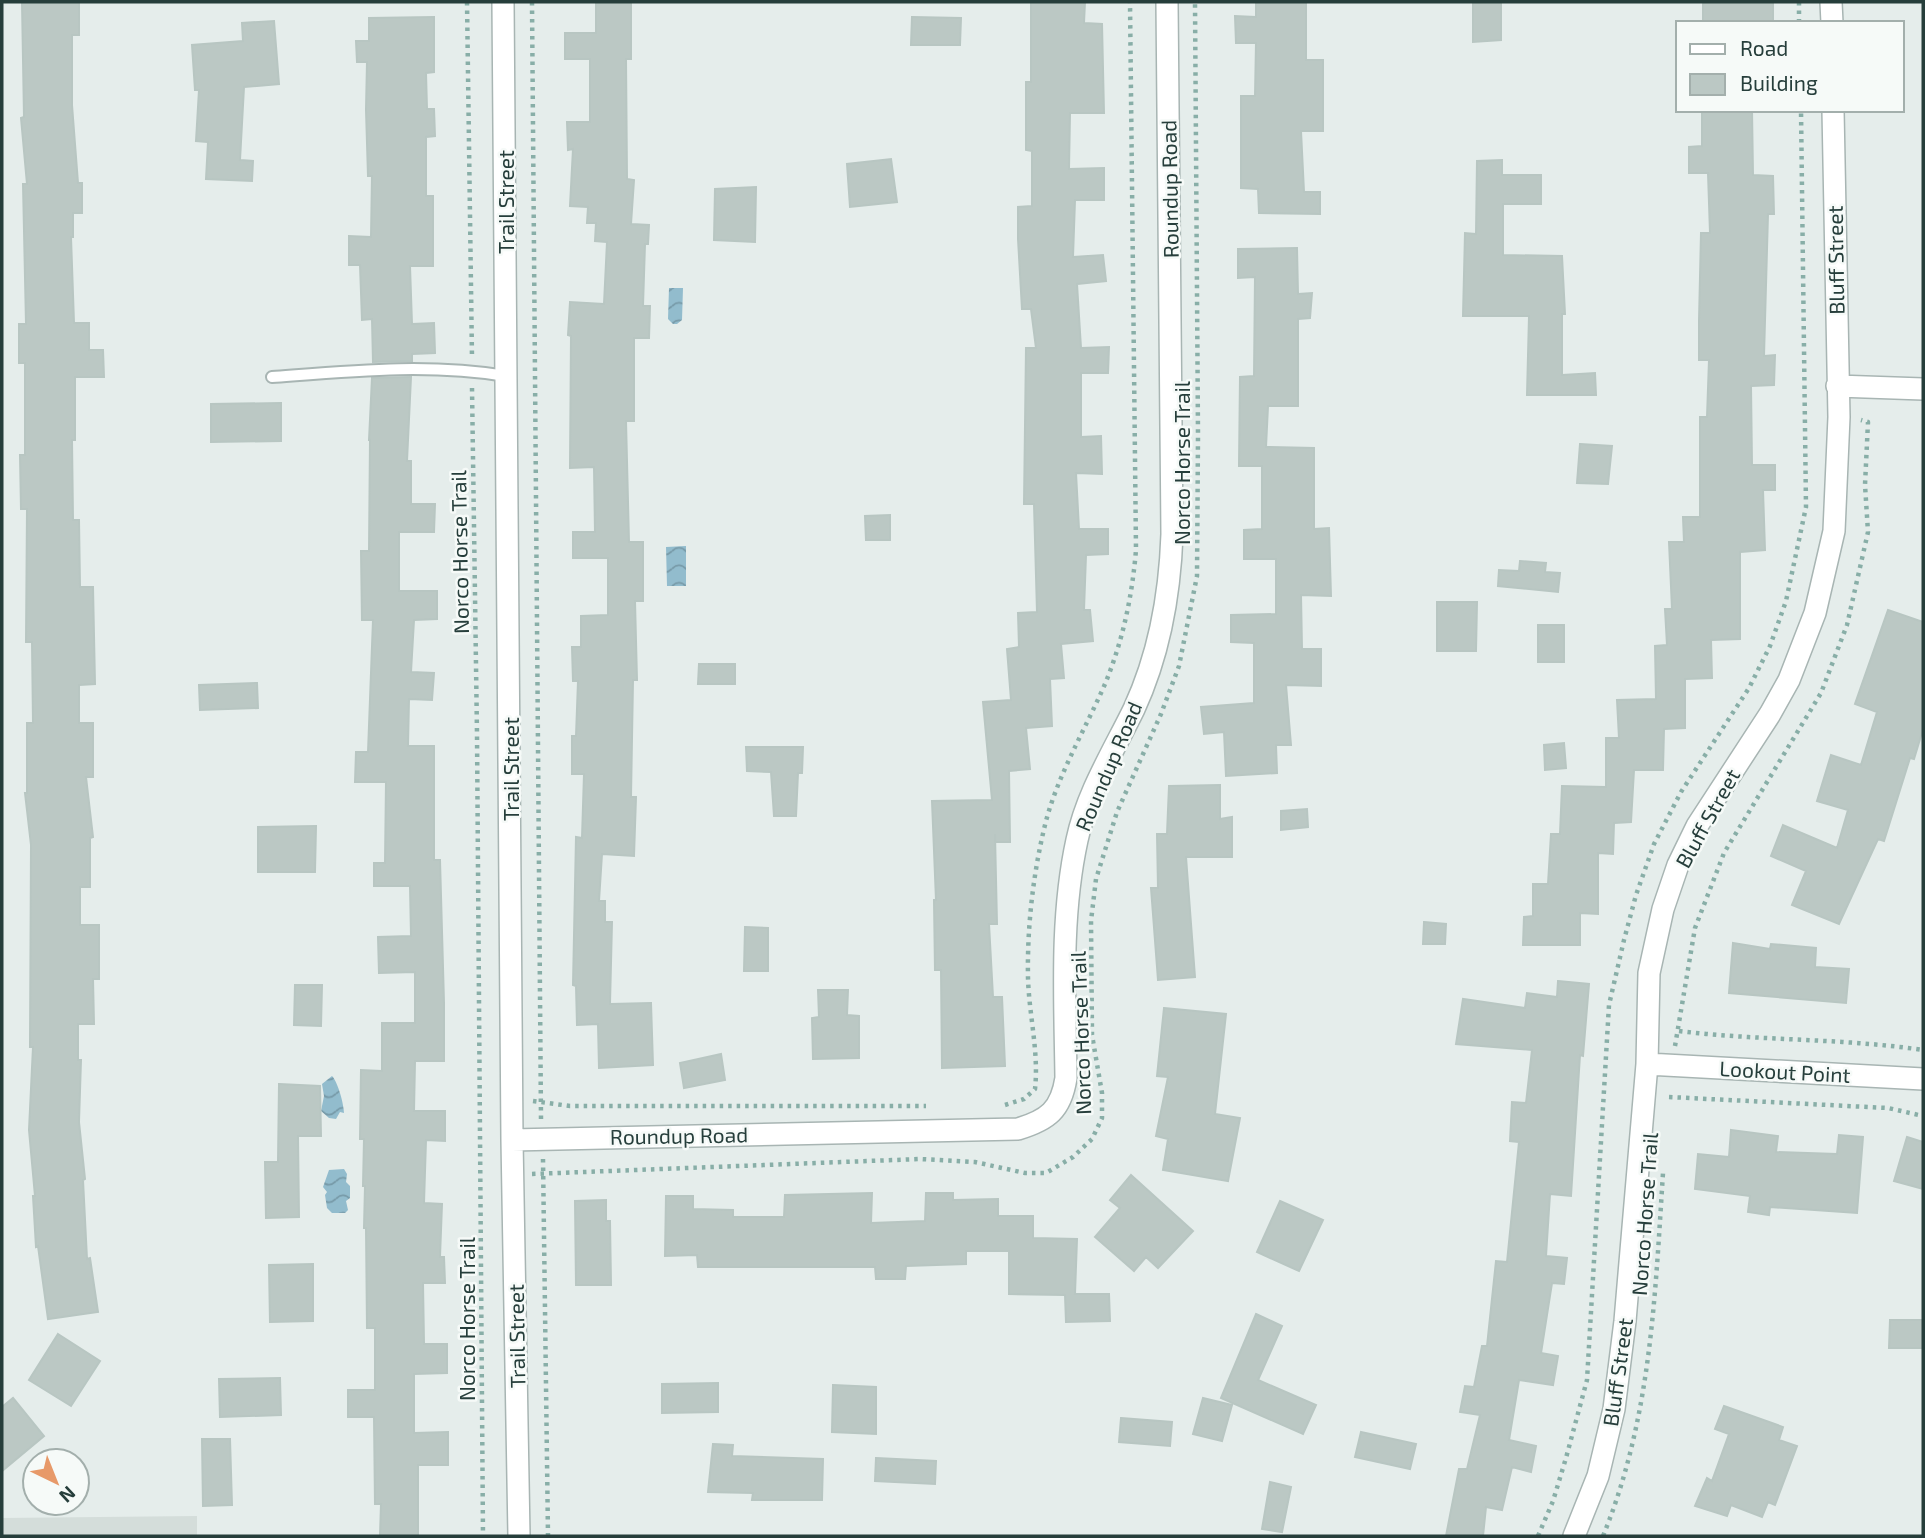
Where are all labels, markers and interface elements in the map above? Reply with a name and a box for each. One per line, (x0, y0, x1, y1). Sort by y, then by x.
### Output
legend (1676, 21, 1904, 112)
text: Road (1740, 35, 1788, 60)
text: Building (1740, 70, 1818, 95)
street label: Roundup Road (1155, 120, 1183, 258)
street label: Trail Street (493, 150, 518, 254)
street label: Bluff Street (1822, 205, 1848, 315)
street label: Norco Horse Trail (1169, 380, 1194, 545)
street label: Norco Horse Trail (445, 469, 473, 634)
street label: Roundup Road (1069, 698, 1147, 834)
street label: Trail Street (498, 717, 523, 821)
street label: Bluff Street (1670, 764, 1744, 872)
street label: Norco Horse Trail (1065, 950, 1095, 1115)
street label: Lookout Point (1719, 1055, 1851, 1087)
street label: Roundup Road (610, 1121, 748, 1149)
street label: Norco Horse Trail (1626, 1131, 1662, 1297)
street label: Norco Horse Trail (454, 1236, 479, 1401)
street label: Trail Street (503, 1284, 529, 1388)
street label: Bluff Street (1597, 1316, 1637, 1428)
north arrow (21, 1447, 91, 1517)
text: N (55, 1482, 81, 1508)

